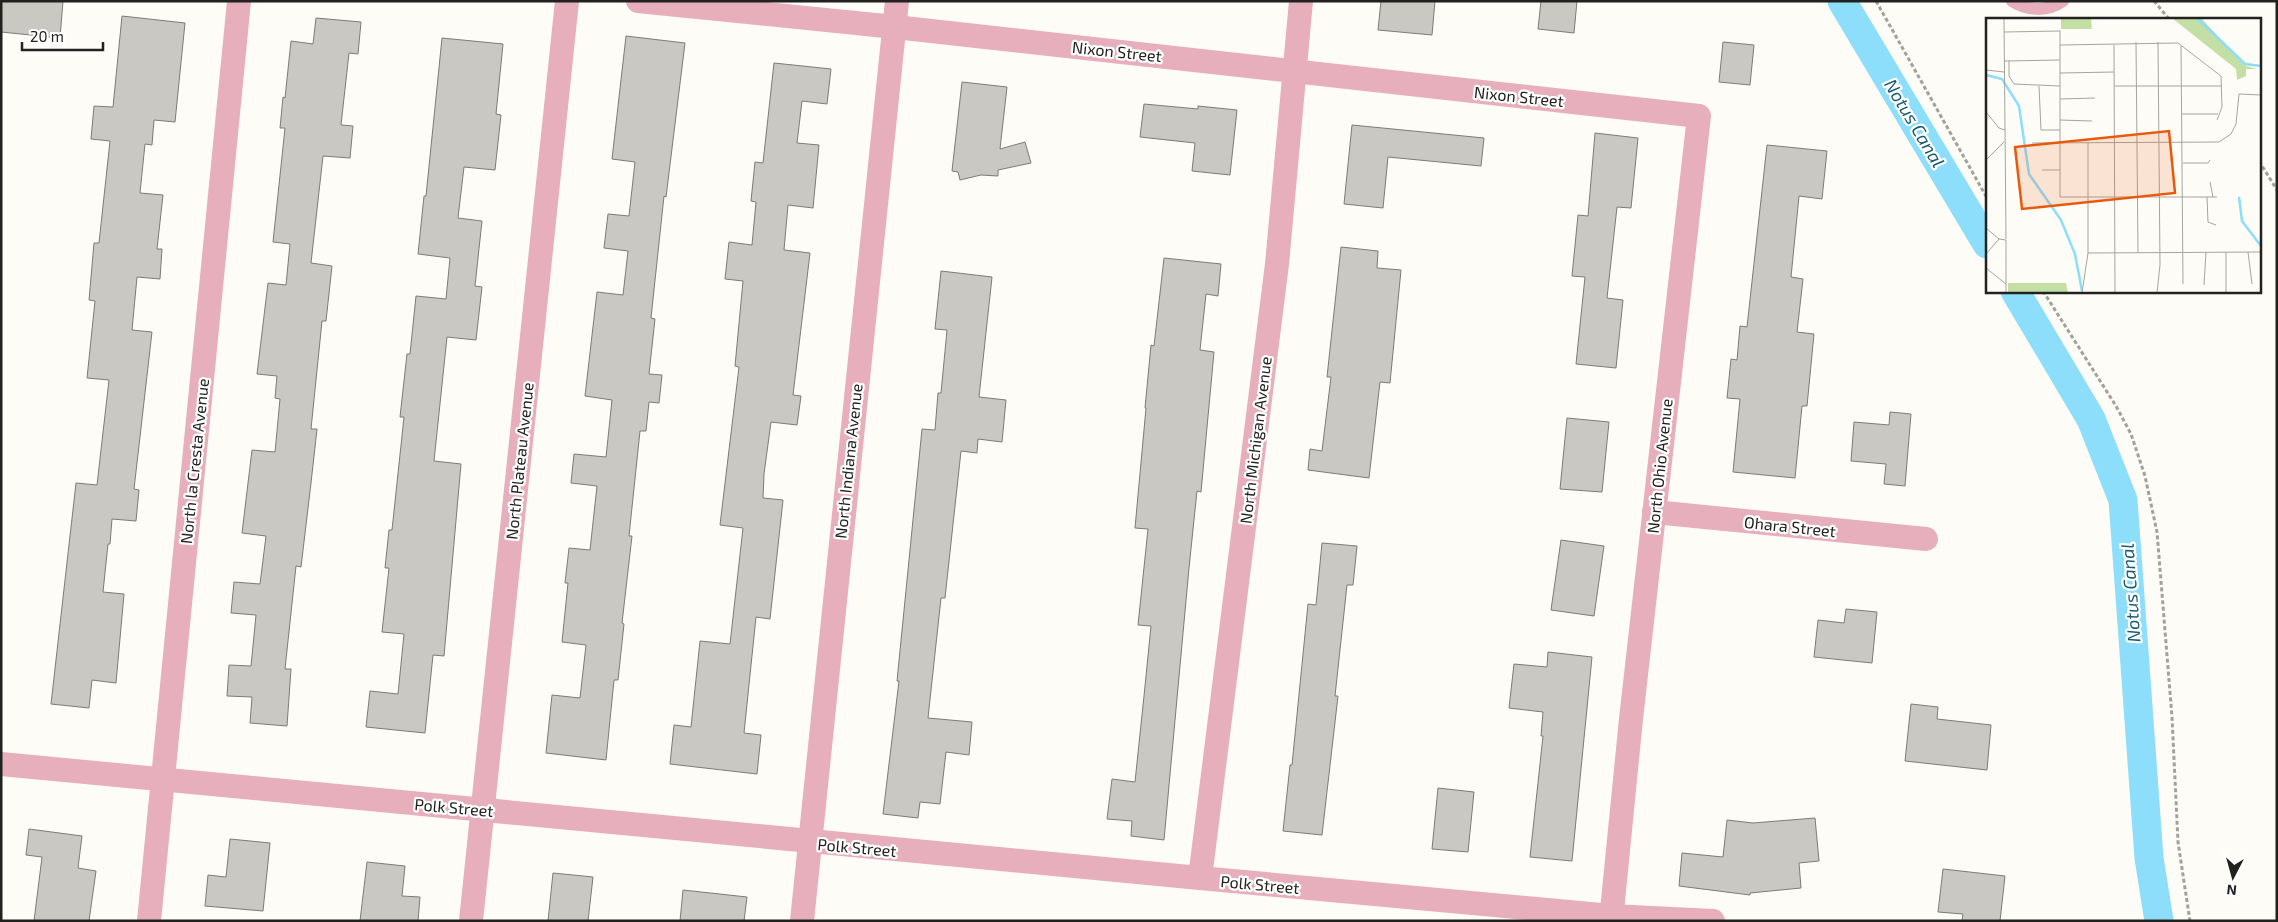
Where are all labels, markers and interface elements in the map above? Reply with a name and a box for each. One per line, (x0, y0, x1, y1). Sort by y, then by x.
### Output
inset map (1986, 18, 2260, 292)
scale bar (22, 20, 104, 52)
text: 20 m (30, 27, 64, 45)
street label: Nixon Street (1071, 37, 1163, 65)
water label: Notus Canal (1880, 75, 1950, 171)
street label: Nixon Street (1473, 82, 1565, 110)
street label: North Michigan Avenue (1235, 355, 1275, 525)
street label: North la Cresta Avenue (176, 377, 212, 545)
street label: North Plateau Avenue (501, 381, 537, 541)
street label: North Indiana Avenue (830, 382, 866, 540)
street label: North Ohio Avenue (1642, 398, 1676, 534)
street label: Ohara Street (1743, 512, 1837, 540)
water label: Notus Canal (2116, 543, 2144, 643)
street label: Polk Street (414, 794, 494, 820)
street label: Polk Street (817, 834, 897, 860)
north arrow (2208, 852, 2258, 902)
street label: Polk Street (1220, 871, 1300, 897)
text: N (2226, 881, 2238, 899)

